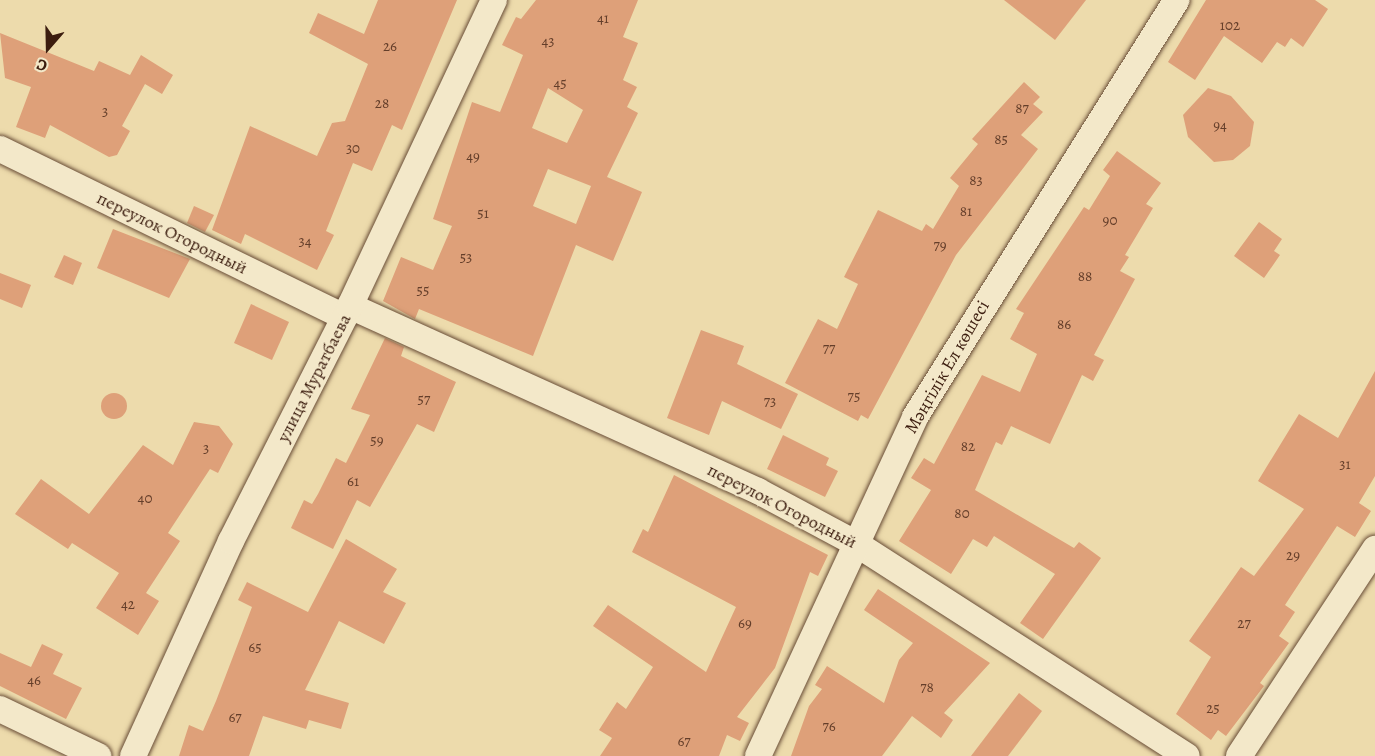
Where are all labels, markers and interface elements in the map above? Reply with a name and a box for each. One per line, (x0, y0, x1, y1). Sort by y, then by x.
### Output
house number: 41 (597, 10, 609, 28)
house number: 102 (1220, 17, 1240, 35)
north arrow (18, 18, 78, 78)
house number: 43 (541, 33, 555, 51)
house number: 26 (383, 38, 397, 56)
text: С (33, 53, 50, 77)
house number: 45 (553, 75, 567, 93)
house number: 28 (375, 95, 389, 113)
house number: 87 (1015, 100, 1029, 118)
house number: 3 (102, 103, 108, 121)
house number: 94 (1213, 117, 1227, 135)
house number: 85 (994, 131, 1008, 149)
house number: 30 (346, 140, 360, 158)
house number: 49 (466, 148, 480, 166)
house number: 83 (969, 172, 983, 190)
street label: переулок Огородный (93, 187, 251, 279)
house number: 81 (960, 203, 972, 221)
house number: 51 (477, 205, 489, 223)
house number: 90 (1103, 212, 1117, 230)
house number: 34 (298, 233, 312, 251)
house number: 79 (933, 237, 947, 255)
house number: 53 (460, 249, 472, 267)
house number: 88 (1078, 268, 1092, 286)
house number: 55 (417, 282, 429, 300)
street label: Мәңгілік Ел көшесі (900, 297, 994, 437)
street label: улица Муратбаева (272, 310, 356, 446)
house number: 86 (1057, 316, 1071, 334)
house number: 77 (823, 340, 835, 358)
house number: 75 (848, 388, 860, 406)
house number: 57 (418, 391, 430, 409)
house number: 73 (764, 393, 776, 411)
house number: 59 (370, 432, 384, 450)
house number: 82 (961, 438, 975, 456)
house number: 3 (203, 440, 209, 458)
house number: 31 (1339, 456, 1351, 474)
street label: переулок Огородный (704, 459, 860, 553)
house number: 61 (347, 473, 359, 491)
house number: 40 (138, 490, 152, 508)
house number: 80 (954, 505, 970, 523)
house number: 29 (1286, 547, 1300, 565)
house number: 42 (121, 596, 135, 614)
house number: 69 (738, 615, 752, 633)
house number: 27 (1237, 615, 1251, 633)
house number: 65 (248, 639, 262, 657)
house number: 46 (27, 672, 41, 690)
house number: 78 (920, 679, 934, 697)
house number: 25 (1206, 700, 1220, 718)
house number: 67 (228, 709, 242, 727)
house number: 76 (822, 718, 836, 736)
house number: 67 (677, 733, 691, 751)

